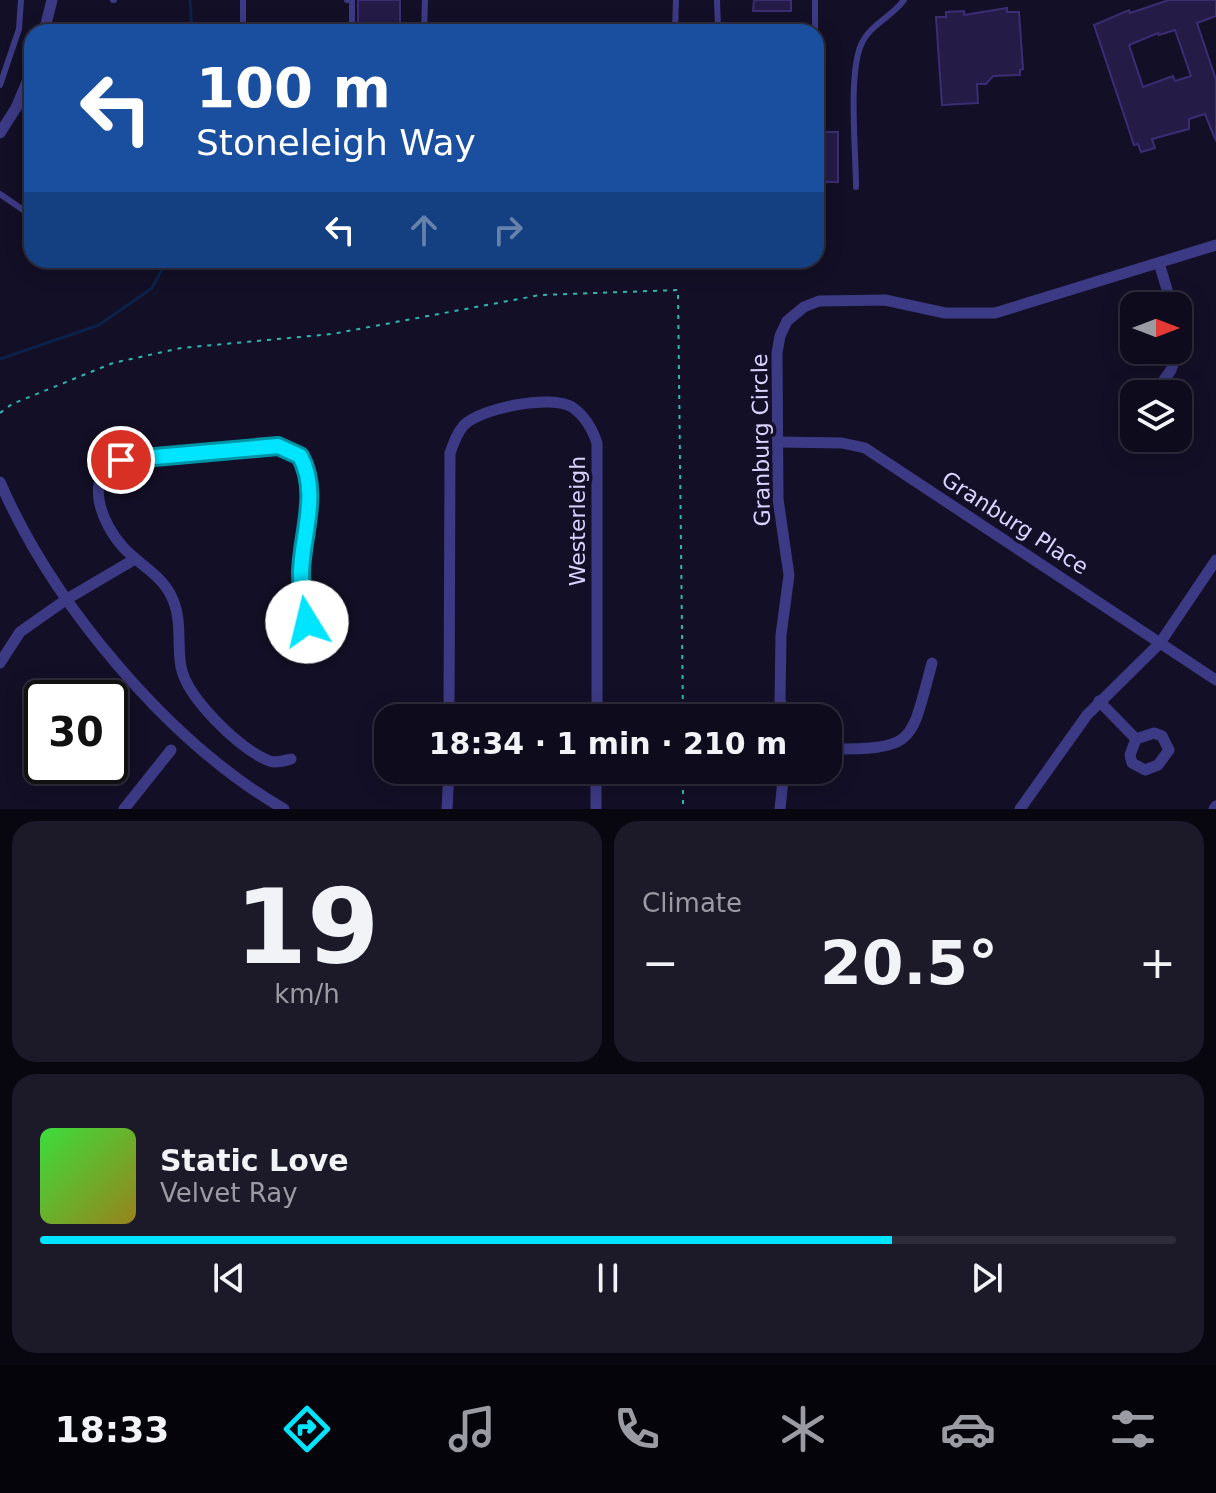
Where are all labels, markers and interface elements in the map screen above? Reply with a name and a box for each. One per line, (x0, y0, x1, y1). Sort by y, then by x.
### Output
text: 100 m (196, 55, 391, 120)
icon: left (64, 56, 168, 160)
text: Stoneleigh Way (196, 122, 476, 163)
icon: left (318, 208, 362, 252)
icon: ahead (402, 208, 446, 252)
icon: right (486, 208, 530, 252)
north arrow (1120, 292, 1192, 364)
map controls (1120, 292, 1192, 452)
street label: Granburg Circle (747, 353, 775, 527)
button: layers (1120, 380, 1192, 452)
pin (87, 426, 155, 494)
icon: arrive (99, 438, 143, 482)
street label: Westerleigh (565, 456, 590, 586)
street label: Granburg Place (937, 466, 1093, 580)
position arrow (265, 580, 349, 664)
speed limit sign: 30 (24, 680, 128, 784)
text: 18:34 · 1 min · 210 m (429, 726, 787, 761)
text: 19 (235, 866, 379, 988)
text: Climate (642, 888, 742, 918)
text: 20.5° (820, 928, 998, 998)
text: − (642, 937, 679, 988)
text: + (1139, 937, 1176, 988)
text: km/h (274, 979, 340, 1009)
text: Static Love (160, 1143, 349, 1178)
text: Velvet Ray (160, 1178, 298, 1208)
icon: previous (207, 1256, 251, 1300)
icon: pause (586, 1256, 630, 1300)
icon: next (965, 1256, 1009, 1300)
icon: directions (279, 1401, 335, 1457)
icon: music (444, 1401, 500, 1457)
icon: phone (609, 1401, 665, 1457)
icon: climate (775, 1401, 831, 1457)
icon: car (940, 1401, 996, 1457)
icon: filters (1105, 1401, 1161, 1457)
text: 18:33 (55, 1409, 169, 1450)

